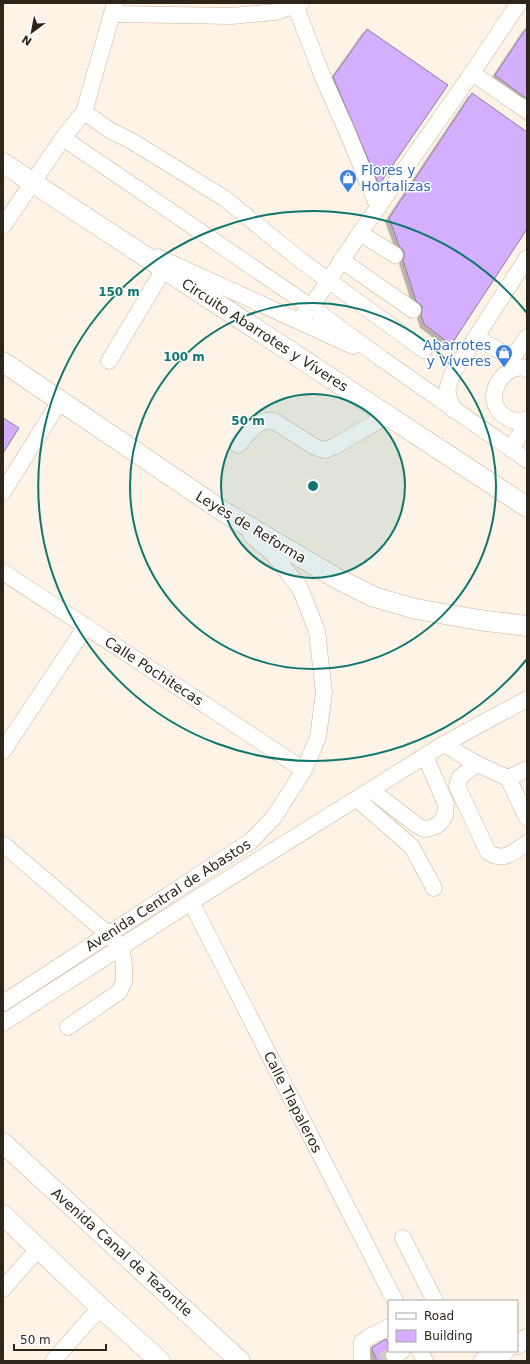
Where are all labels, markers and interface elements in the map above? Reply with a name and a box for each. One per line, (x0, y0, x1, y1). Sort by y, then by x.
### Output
north arrow (12, 12, 52, 52)
text: N (20, 32, 34, 48)
place label: Flores y Hortalizas (361, 162, 431, 194)
shop icon: Flores y Hortalizas (338, 168, 358, 193)
street label: Circuito Abarrotes y Víveres (179, 275, 351, 395)
text: 150 m (98, 285, 140, 299)
place label: Abarrotes y Víveres (423, 337, 491, 369)
shop icon: Abarrotes y Víveres (494, 343, 514, 368)
text: 100 m (163, 350, 205, 364)
text: 50 m (231, 414, 265, 428)
centre of rings (306, 479, 320, 493)
street label: Leyes de Reforma (193, 488, 309, 566)
street label: Calle Pochitecas (102, 633, 206, 709)
street label: Avenida Central de Abastos (83, 836, 253, 954)
street label: Calle Tlapaleros (261, 1049, 325, 1155)
street label: Avenida Canal de Tezontle (48, 1184, 196, 1320)
legend (388, 1300, 518, 1352)
text: Road (424, 1309, 454, 1323)
scale bar (14, 1326, 106, 1352)
text: Building (424, 1329, 473, 1343)
text: 50 m (20, 1333, 51, 1347)

